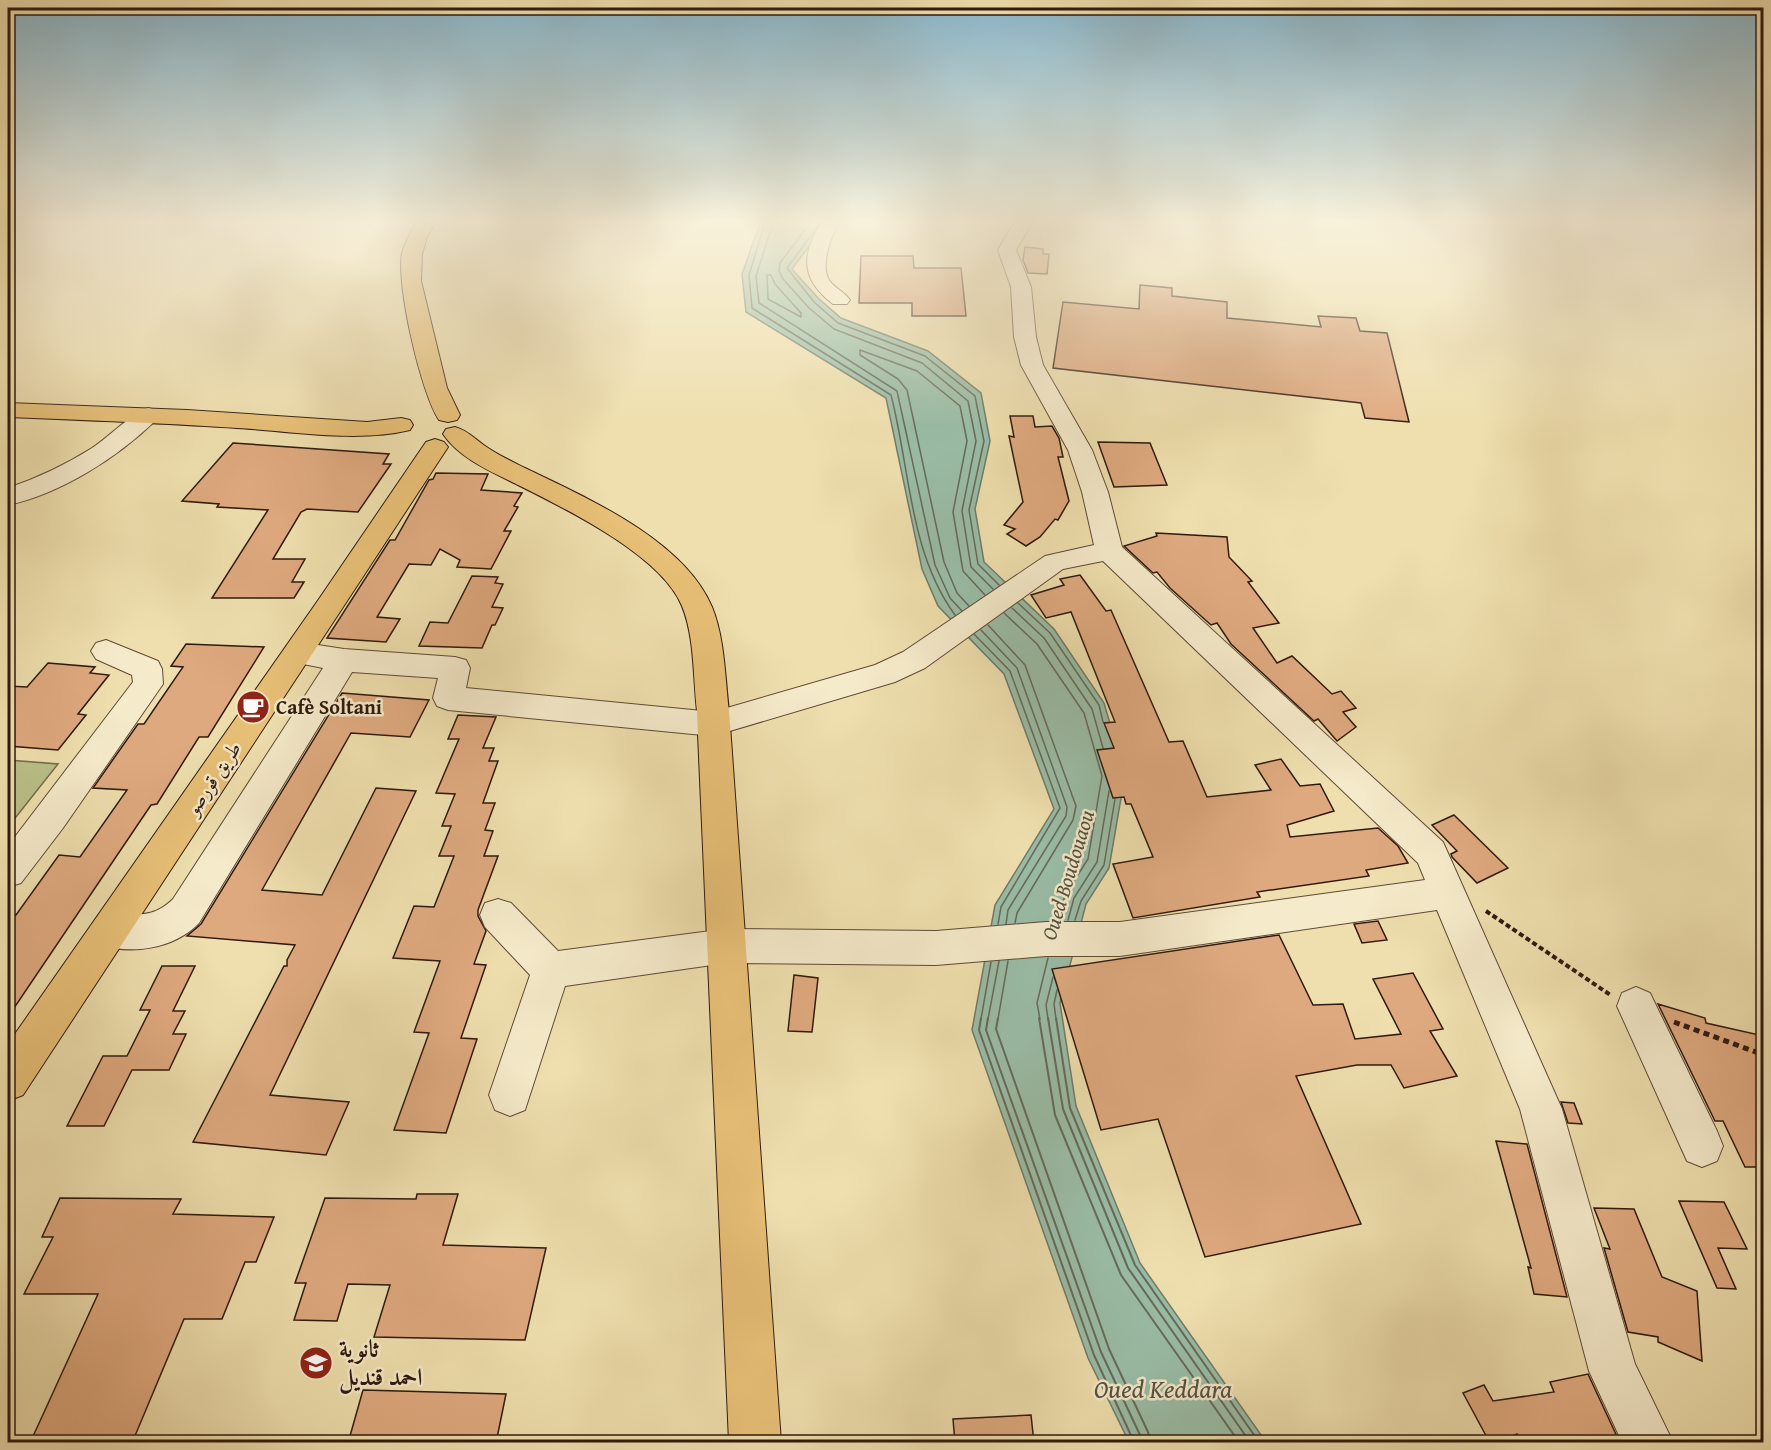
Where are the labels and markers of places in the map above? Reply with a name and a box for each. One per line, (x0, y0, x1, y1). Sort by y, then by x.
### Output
cafe icon: Cafè Soltani (235, 689, 271, 725)
place label: Cafè Soltani (276, 692, 382, 721)
place label: ثانوية احمد قنديل (339, 1331, 423, 1394)
school or university icon: ثانوية احمد قنديل (298, 1345, 334, 1381)

